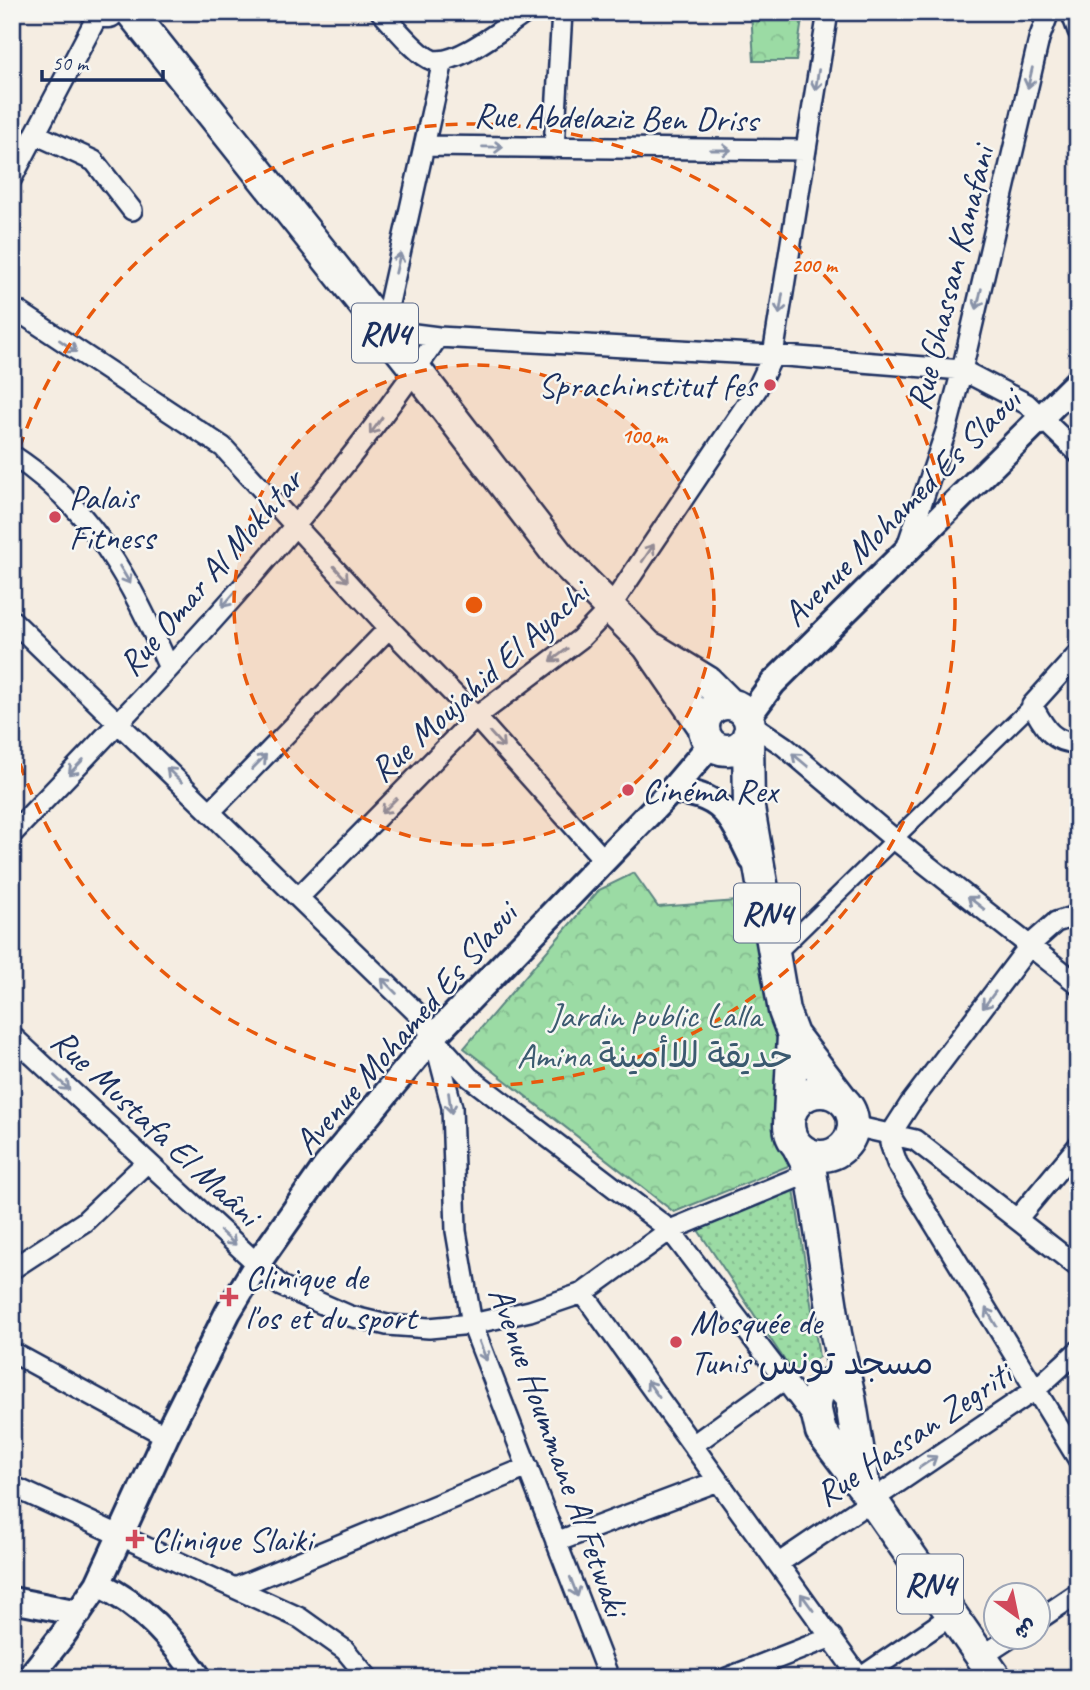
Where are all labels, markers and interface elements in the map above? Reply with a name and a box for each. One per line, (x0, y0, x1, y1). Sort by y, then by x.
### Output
scale bar (42, 38, 163, 82)
text: 50 m (52, 50, 90, 76)
one-way arrow (1023, 66, 1036, 89)
one-way arrow (811, 68, 824, 91)
street label: Rue Abdelaziz Ben Driss (474, 93, 761, 143)
street label: Rue Ghassan Kanafani (896, 137, 1006, 415)
one-way arrow (482, 140, 505, 154)
one-way arrow (709, 143, 732, 157)
one-way arrow (392, 252, 406, 275)
text: 200 m (791, 252, 839, 278)
one-way arrow (971, 287, 985, 310)
one-way arrow (775, 292, 788, 315)
road number: RN4 (352, 304, 418, 362)
one-way arrow (58, 339, 78, 353)
place label: Sprachinstitut fes (538, 363, 759, 408)
street label: Avenue Mohamed Es Slaoui (773, 375, 1033, 636)
marker: Sprachinstitut fes (762, 377, 778, 393)
one-way arrow (369, 416, 383, 435)
text: 100 m (621, 423, 669, 449)
street label: Rue Omar Al Mokhtar (108, 457, 315, 685)
place label: Palais Fitness (69, 475, 157, 560)
marker: Palais Fitness (47, 509, 63, 525)
one-way arrow (640, 544, 655, 563)
one-way arrow (119, 564, 133, 584)
one-way arrow (333, 565, 349, 583)
street label: Rue Moujahid El Ayachi (360, 568, 602, 792)
one-way arrow (221, 590, 237, 608)
centre of rings (462, 593, 486, 617)
one-way arrow (549, 647, 568, 662)
one-way arrow (489, 730, 505, 748)
one-way arrow (791, 752, 809, 767)
one-way arrow (250, 753, 267, 770)
one-way arrow (68, 759, 85, 776)
one-way arrow (166, 767, 183, 784)
place label: Cinéma Rex (642, 768, 780, 813)
marker: Cinéma Rex (620, 782, 636, 798)
one-way arrow (381, 797, 398, 814)
road number: RN4 (734, 884, 800, 942)
street label: Avenue Mohamed Es Slaoui (284, 890, 530, 1164)
one-way arrow (968, 896, 986, 911)
one-way arrow (381, 977, 398, 994)
one-way arrow (982, 990, 996, 1009)
park label: Jardin public Lalla Amina حديقة للاأمينة (517, 993, 793, 1078)
street label: Rue Mustafa El Maâni (41, 1019, 273, 1239)
one-way arrow (53, 1074, 70, 1091)
one-way arrow (444, 1091, 457, 1114)
one-way arrow (219, 1230, 237, 1246)
place label: Clinique de l'os et du sport (245, 1255, 419, 1340)
street label: Avenue Hoummane Al Fetwaki (478, 1280, 641, 1626)
marker: Clinique de l'os et du sport (219, 1287, 239, 1307)
place label: Mosquée de Tunis مسجد تونس (690, 1300, 933, 1385)
one-way arrow (984, 1308, 998, 1328)
marker: Mosquée de Tunis مسجد تونس (668, 1334, 684, 1350)
one-way arrow (478, 1340, 490, 1362)
street label: Rue Hassan Zegriti (806, 1350, 1024, 1517)
one-way arrow (646, 1380, 660, 1399)
one-way arrow (918, 1454, 937, 1469)
place label: Clinique Slaiki (151, 1517, 316, 1562)
marker: Clinique Slaiki (125, 1529, 145, 1549)
road number: RN4 (897, 1554, 963, 1614)
one-way arrow (568, 1575, 581, 1597)
north arrow (982, 1582, 1052, 1652)
one-way arrow (799, 1593, 814, 1612)
text: ش (1010, 1614, 1041, 1645)

